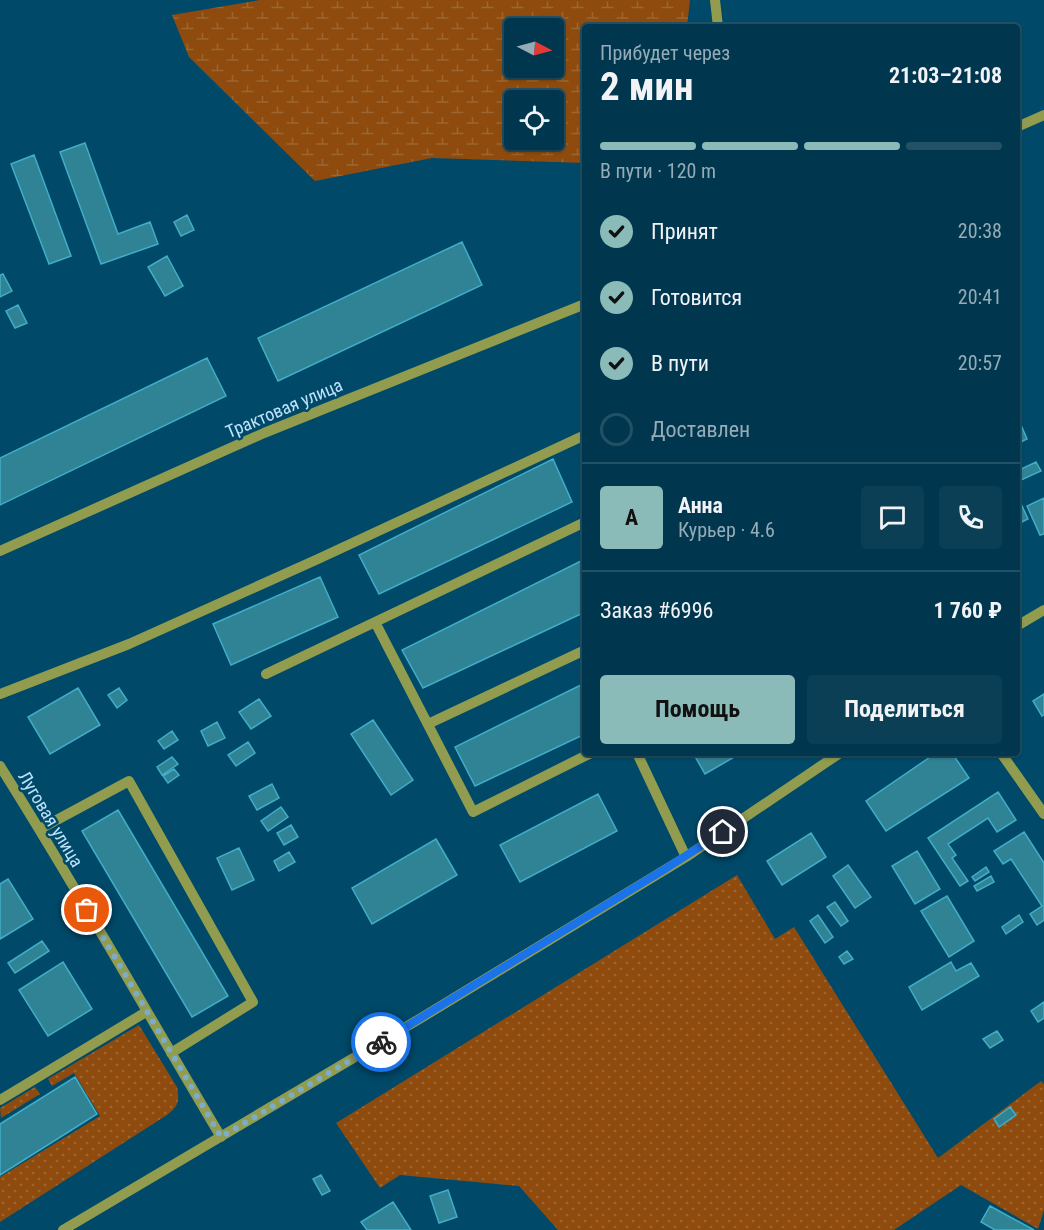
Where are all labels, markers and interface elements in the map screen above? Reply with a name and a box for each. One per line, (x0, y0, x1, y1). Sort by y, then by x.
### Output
north arrow (504, 18, 564, 78)
map controls (504, 18, 564, 150)
text: Прибудет через (600, 41, 730, 65)
text: 21:03–21:08 (889, 63, 1002, 88)
text: 2 мин (600, 64, 694, 110)
button: locate (504, 90, 564, 150)
text: В пути · 120 m (600, 159, 716, 183)
icon: check (600, 215, 633, 248)
text: Принят (651, 219, 718, 244)
text: 20:38 (958, 219, 1002, 243)
icon: check (600, 281, 633, 314)
text: Готовится (651, 285, 742, 310)
text: 20:41 (958, 285, 1002, 309)
icon: check (600, 347, 633, 380)
text: В пути (651, 351, 709, 376)
text: 20:57 (958, 351, 1002, 375)
street label: Трактовая улица (222, 374, 346, 442)
text: Доставлен (651, 417, 750, 442)
button: chat (861, 486, 924, 549)
button: phone (939, 486, 1002, 549)
text: Анна (678, 493, 723, 518)
text: А (625, 505, 638, 530)
text: Курьер · 4.6 (678, 518, 775, 542)
text: Заказ #6996 (600, 598, 713, 623)
text: 1 760 ₽ (934, 598, 1002, 623)
button: Помощь (600, 675, 795, 744)
button: Поделиться (807, 675, 1002, 744)
street label: Луговая улица (14, 767, 88, 871)
pin (697, 806, 748, 857)
icon: home (706, 815, 739, 848)
pin (61, 884, 112, 935)
icon: bag (70, 893, 103, 926)
courier (351, 1012, 411, 1072)
icon: bike (365, 1026, 398, 1059)

